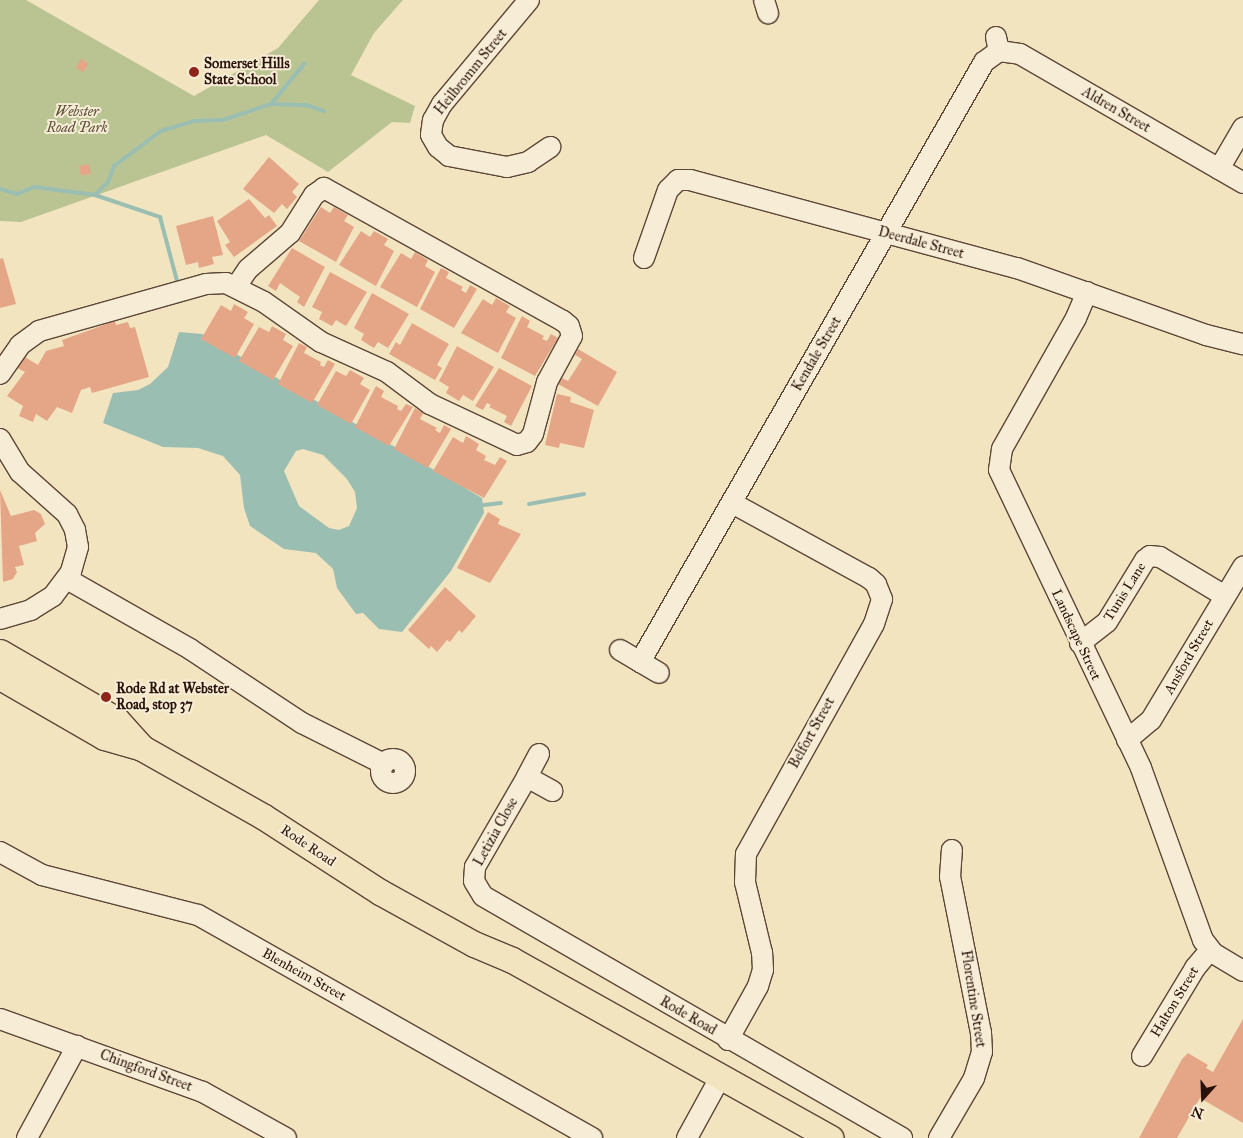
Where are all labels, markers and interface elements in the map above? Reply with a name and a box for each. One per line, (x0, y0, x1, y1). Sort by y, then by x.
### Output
street label: Heilbromm Street (431, 26, 511, 118)
place label: Somerset Hills State School (204, 56, 290, 88)
marker: Somerset Hills State School (188, 66, 200, 78)
street label: Aldren Street (1079, 84, 1153, 136)
park label: Webster Road Park (47, 104, 107, 136)
street label: Deerdale Street (876, 223, 966, 263)
street label: Kendale Street (789, 314, 845, 394)
street label: Tunis Lane (1100, 560, 1150, 624)
street label: Landscape Street (1048, 587, 1104, 683)
street label: Ansford Street (1161, 616, 1217, 698)
place label: Rode Rd at Webster Road, stop 37 (116, 681, 229, 714)
marker: Rode Rd at Webster Road, stop 37 (100, 691, 112, 703)
street label: Belfort Street (786, 695, 838, 771)
street label: Letizia Close (470, 795, 522, 869)
street label: Rode Road (277, 822, 339, 870)
street label: Blenheim Street (259, 945, 349, 1005)
street label: Florentine Street (957, 949, 989, 1049)
street label: Halton Street (1147, 964, 1203, 1040)
street label: Rode Road (657, 993, 719, 1039)
street label: Chingford Street (98, 1047, 194, 1095)
north arrow (1178, 1073, 1228, 1123)
text: N (1189, 1103, 1206, 1123)

